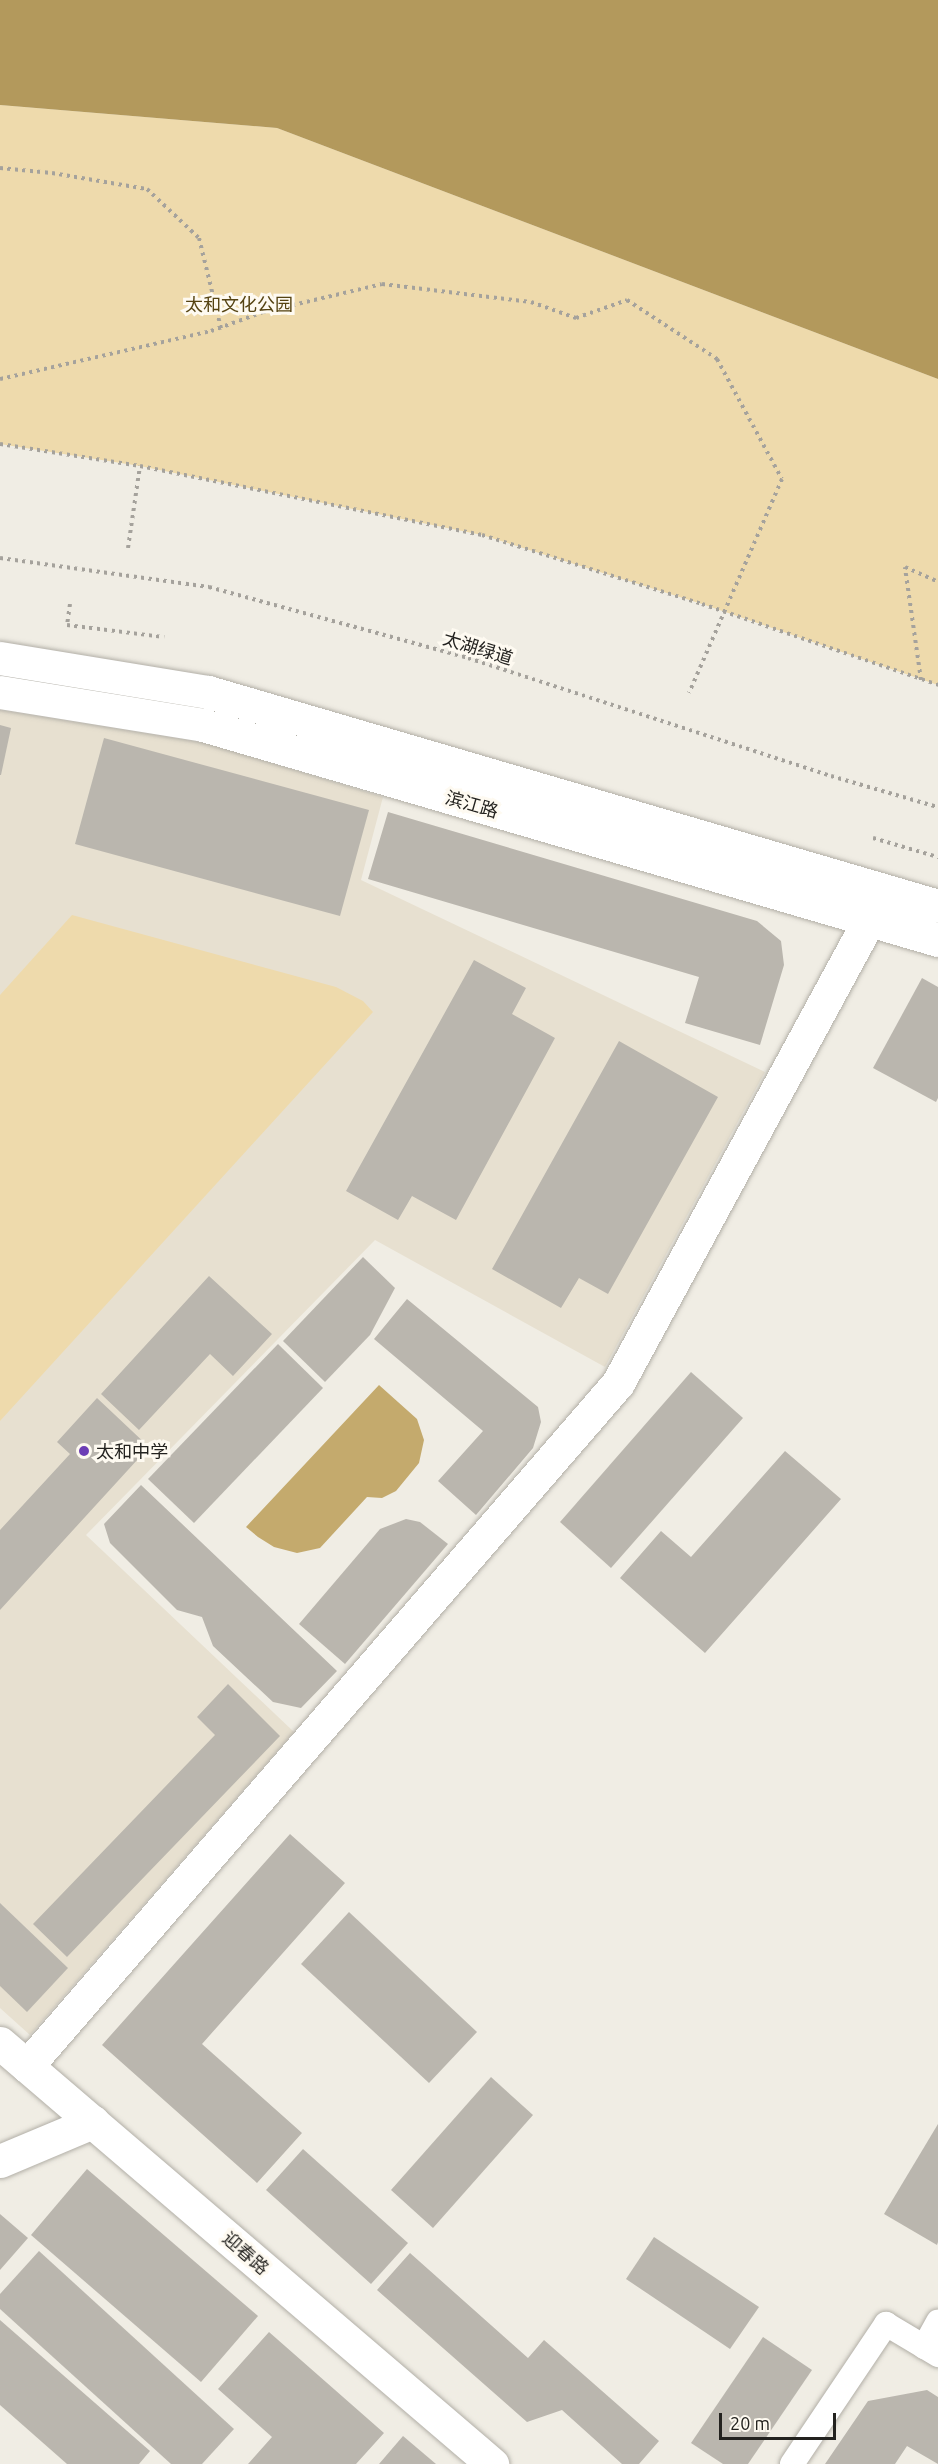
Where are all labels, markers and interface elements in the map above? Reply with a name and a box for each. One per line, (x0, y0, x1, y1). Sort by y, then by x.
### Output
park label: 太和文化公园 (185, 293, 293, 315)
street label: 太湖绿道 (440, 627, 516, 669)
street label: 滨江路 (443, 786, 501, 822)
place label: 太和中学 (96, 1440, 168, 1462)
marker: 太和中学 (77, 1444, 91, 1458)
street label: 迎春路 (219, 2227, 273, 2279)
scale bar (722, 2401, 839, 2439)
text: 20 m (730, 2413, 770, 2433)

